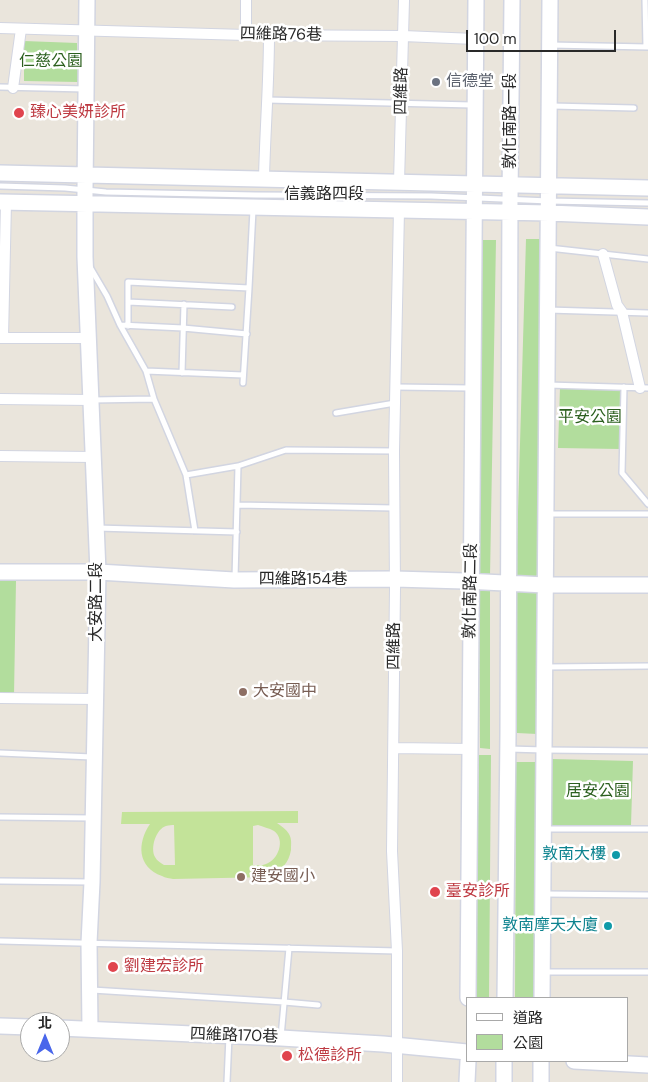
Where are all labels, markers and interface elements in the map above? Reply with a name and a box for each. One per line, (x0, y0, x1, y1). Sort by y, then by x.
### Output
scale bar (468, 20, 618, 52)
street label: 四維路76巷 (240, 25, 322, 45)
text: 100 m (474, 29, 517, 49)
park label: 仁慈公園 (19, 52, 83, 72)
street label: 四維路 (392, 67, 412, 115)
place label: 信德堂 (446, 72, 494, 92)
street label: 敦化南路一段 (501, 73, 521, 169)
marker: 信德堂 (430, 76, 442, 88)
place label: 臻心美妍診所 (30, 103, 126, 123)
marker: 臻心美妍診所 (12, 106, 26, 120)
street label: 信義路四段 (284, 185, 364, 205)
park label: 平安公園 (558, 408, 622, 428)
street label: 敦化南路二段 (461, 543, 481, 639)
street label: 大安路二段 (87, 562, 107, 642)
street label: 四維路154巷 (259, 570, 347, 590)
street label: 四維路 (385, 622, 405, 670)
place label: 大安國中 (253, 682, 317, 702)
marker: 大安國中 (237, 686, 249, 698)
park label: 居安公園 (566, 782, 630, 802)
place label: 敦南大樓 (542, 845, 606, 865)
marker: 敦南大樓 (610, 849, 622, 861)
place label: 建安國小 (251, 867, 315, 887)
marker: 建安國小 (235, 871, 247, 883)
place label: 臺安診所 (446, 882, 510, 902)
marker: 臺安診所 (428, 885, 442, 899)
place label: 敦南摩天大廈 (502, 916, 598, 936)
marker: 敦南摩天大廈 (602, 920, 614, 932)
place label: 劉建宏診所 (124, 957, 204, 977)
marker: 劉建宏診所 (106, 960, 120, 974)
legend (466, 997, 628, 1062)
text: 道路 (513, 1008, 543, 1028)
north arrow (20, 1012, 70, 1062)
text: 北 (38, 1014, 52, 1032)
street label: 四維路170巷 (190, 1025, 278, 1047)
text: 公園 (513, 1033, 543, 1053)
place label: 松德診所 (298, 1046, 362, 1066)
marker: 松德診所 (280, 1049, 294, 1063)

